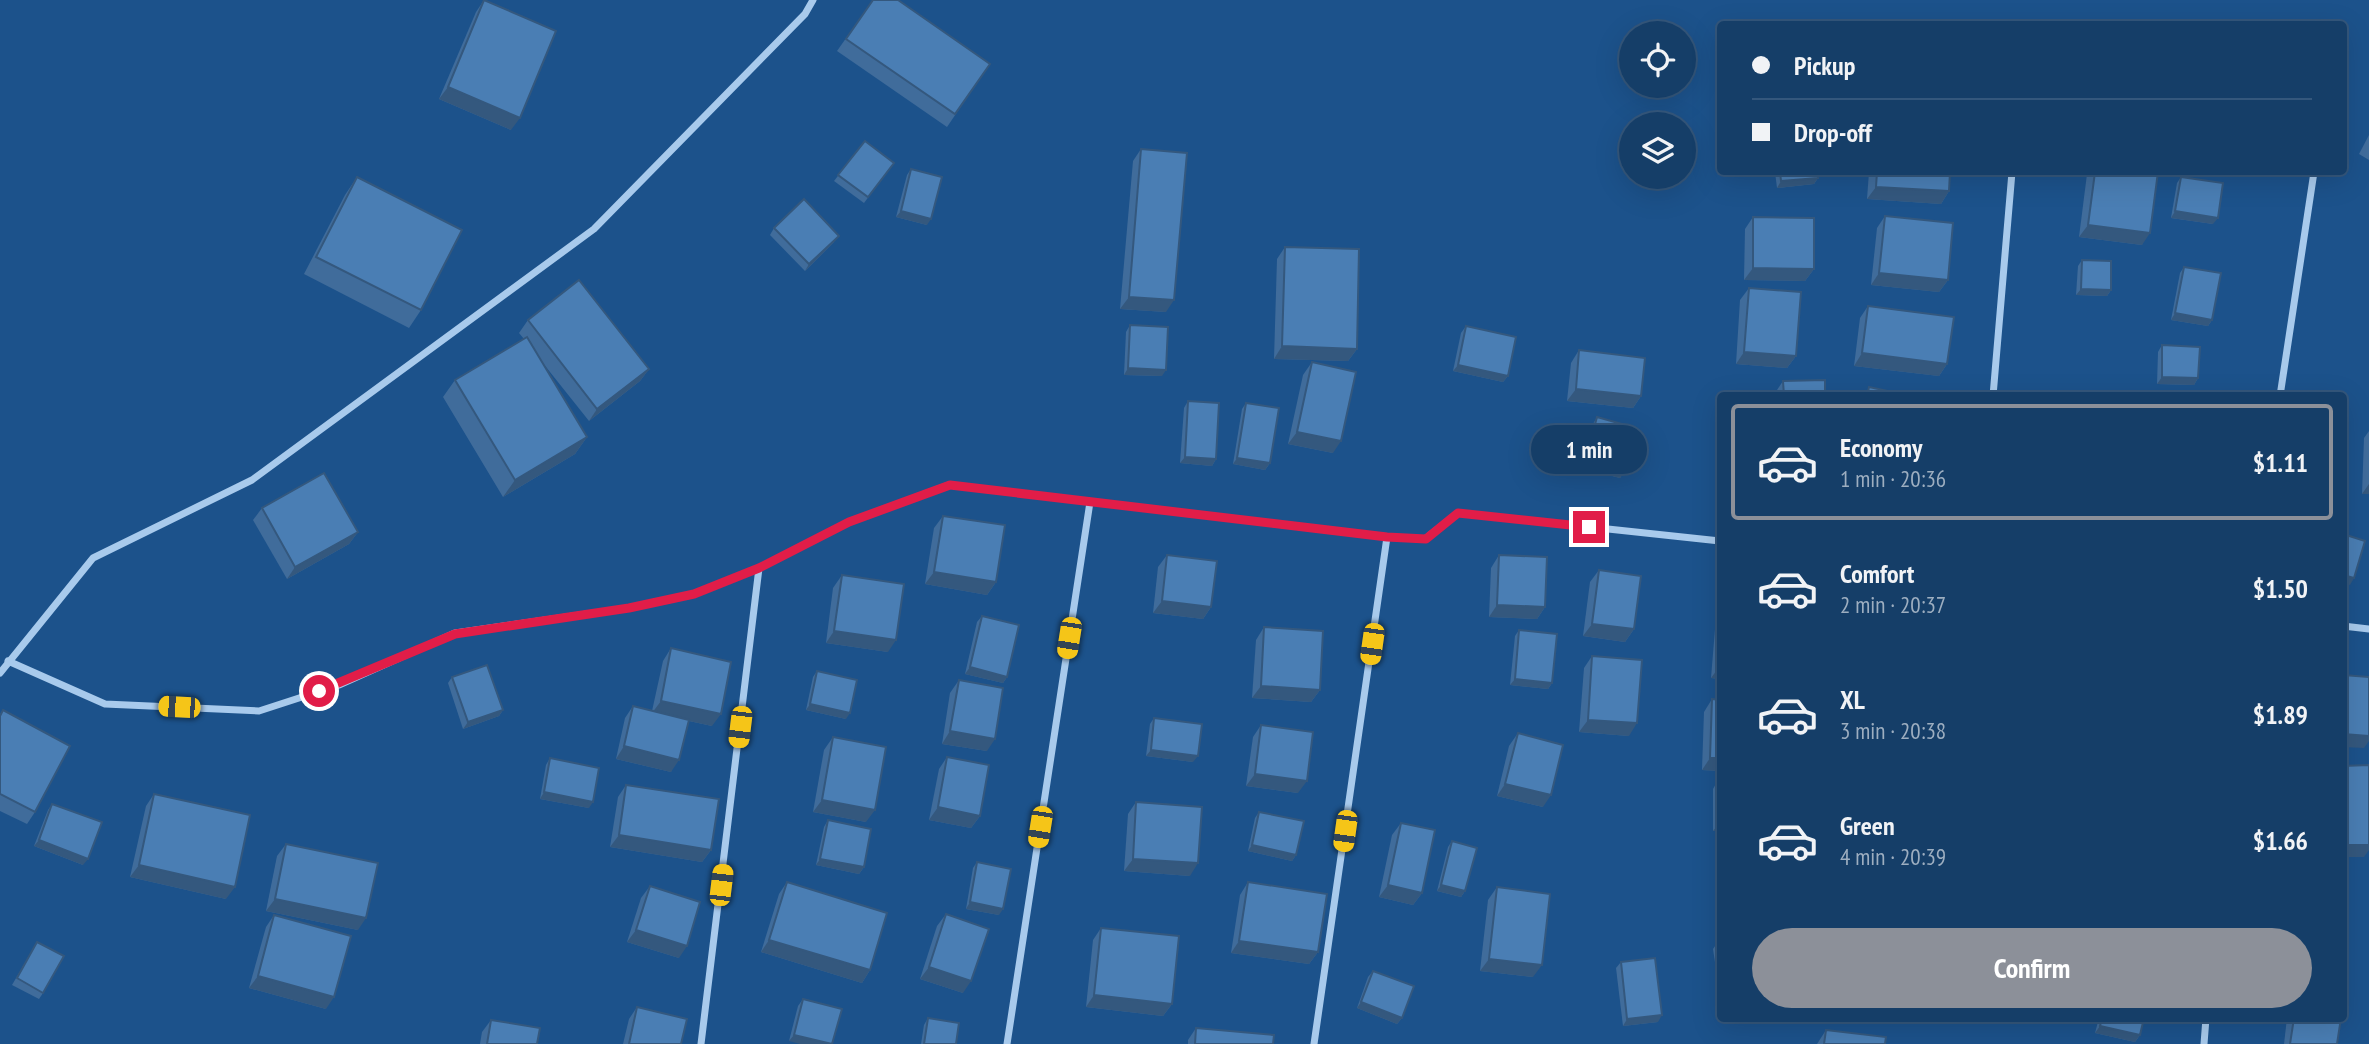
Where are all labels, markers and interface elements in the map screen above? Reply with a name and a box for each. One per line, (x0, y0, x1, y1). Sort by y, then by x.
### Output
map controls (1619, 21, 1696, 189)
button: locate (1619, 21, 1696, 98)
text: Pickup (1794, 49, 1855, 82)
button: layers (1619, 112, 1696, 189)
text: Drop-off (1794, 116, 1872, 149)
callout: 1 min (1531, 426, 1647, 475)
icon: car (1756, 431, 1819, 494)
text: Economy (1840, 431, 1922, 464)
text: 1 min (1566, 435, 1612, 464)
text: $1.11 (2253, 446, 2308, 479)
text: 1 min · 20:36 (1840, 464, 1946, 493)
route end (1573, 511, 1605, 543)
icon: car (1756, 557, 1819, 620)
text: Comfort (1840, 557, 1914, 590)
text: $1.50 (2253, 572, 2308, 605)
text: 2 min · 20:37 (1840, 590, 1946, 619)
car (1056, 616, 1083, 660)
car (1359, 622, 1386, 666)
route start (303, 675, 335, 707)
icon: car (1756, 683, 1819, 746)
text: XL (1840, 683, 1865, 716)
car (158, 695, 201, 719)
text: $1.89 (2253, 698, 2308, 731)
car (728, 705, 753, 749)
text: 3 min · 20:38 (1840, 716, 1946, 745)
car (1027, 805, 1054, 849)
car (1332, 809, 1359, 853)
icon: car (1756, 809, 1819, 872)
text: Green (1840, 809, 1895, 842)
text: $1.66 (2253, 824, 2308, 857)
text: 4 min · 20:39 (1840, 842, 1946, 871)
car (709, 863, 734, 907)
button: Confirm (1752, 928, 2312, 1008)

